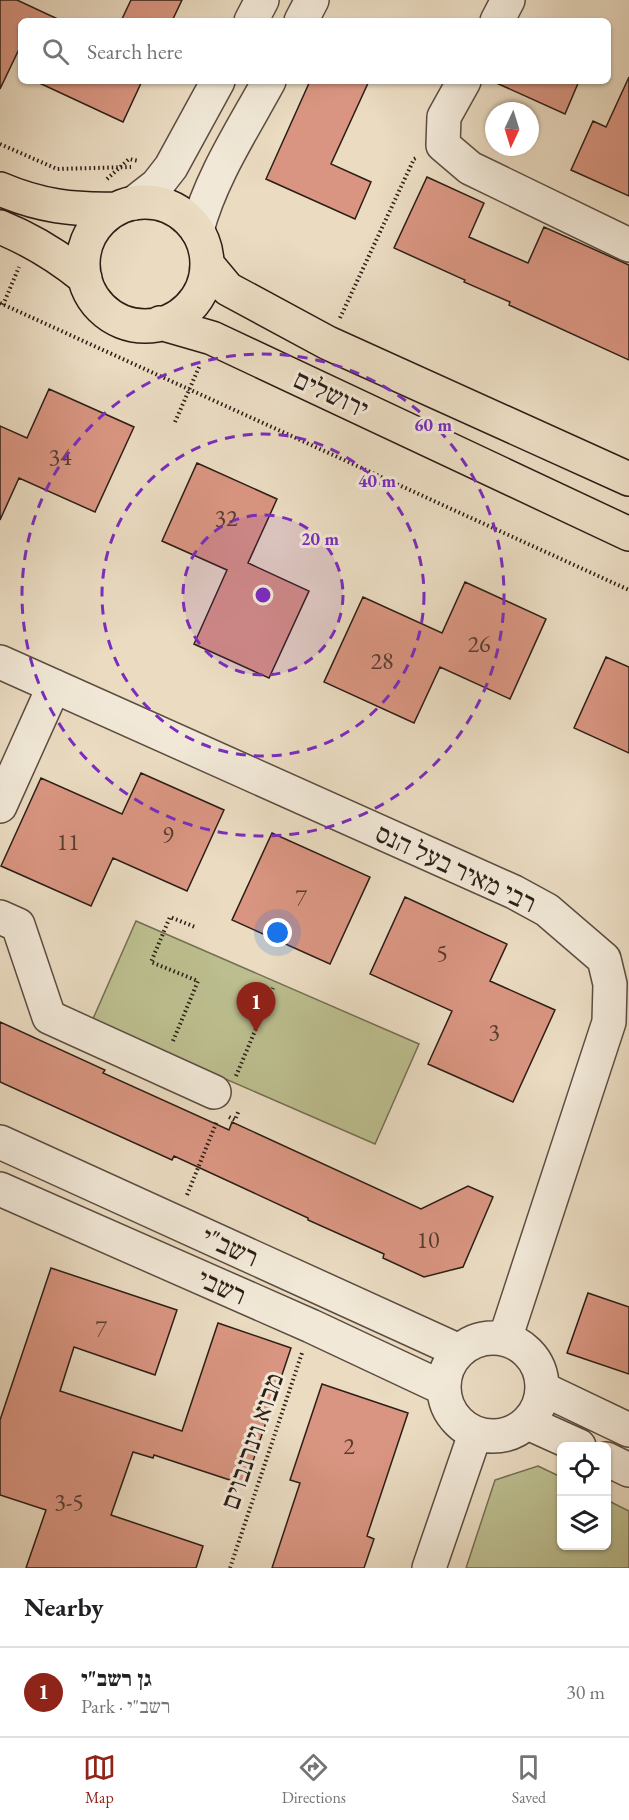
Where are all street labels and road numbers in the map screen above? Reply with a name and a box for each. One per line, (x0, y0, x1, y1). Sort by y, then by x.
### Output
street label: ירושלים (288, 361, 374, 426)
street label: רבי מאיר בעל הנס (370, 815, 542, 920)
street label: רשב"י (196, 1219, 264, 1274)
street label: רשבי (192, 1260, 252, 1313)
street label: מבוא וינרנבוים (212, 1368, 291, 1514)

